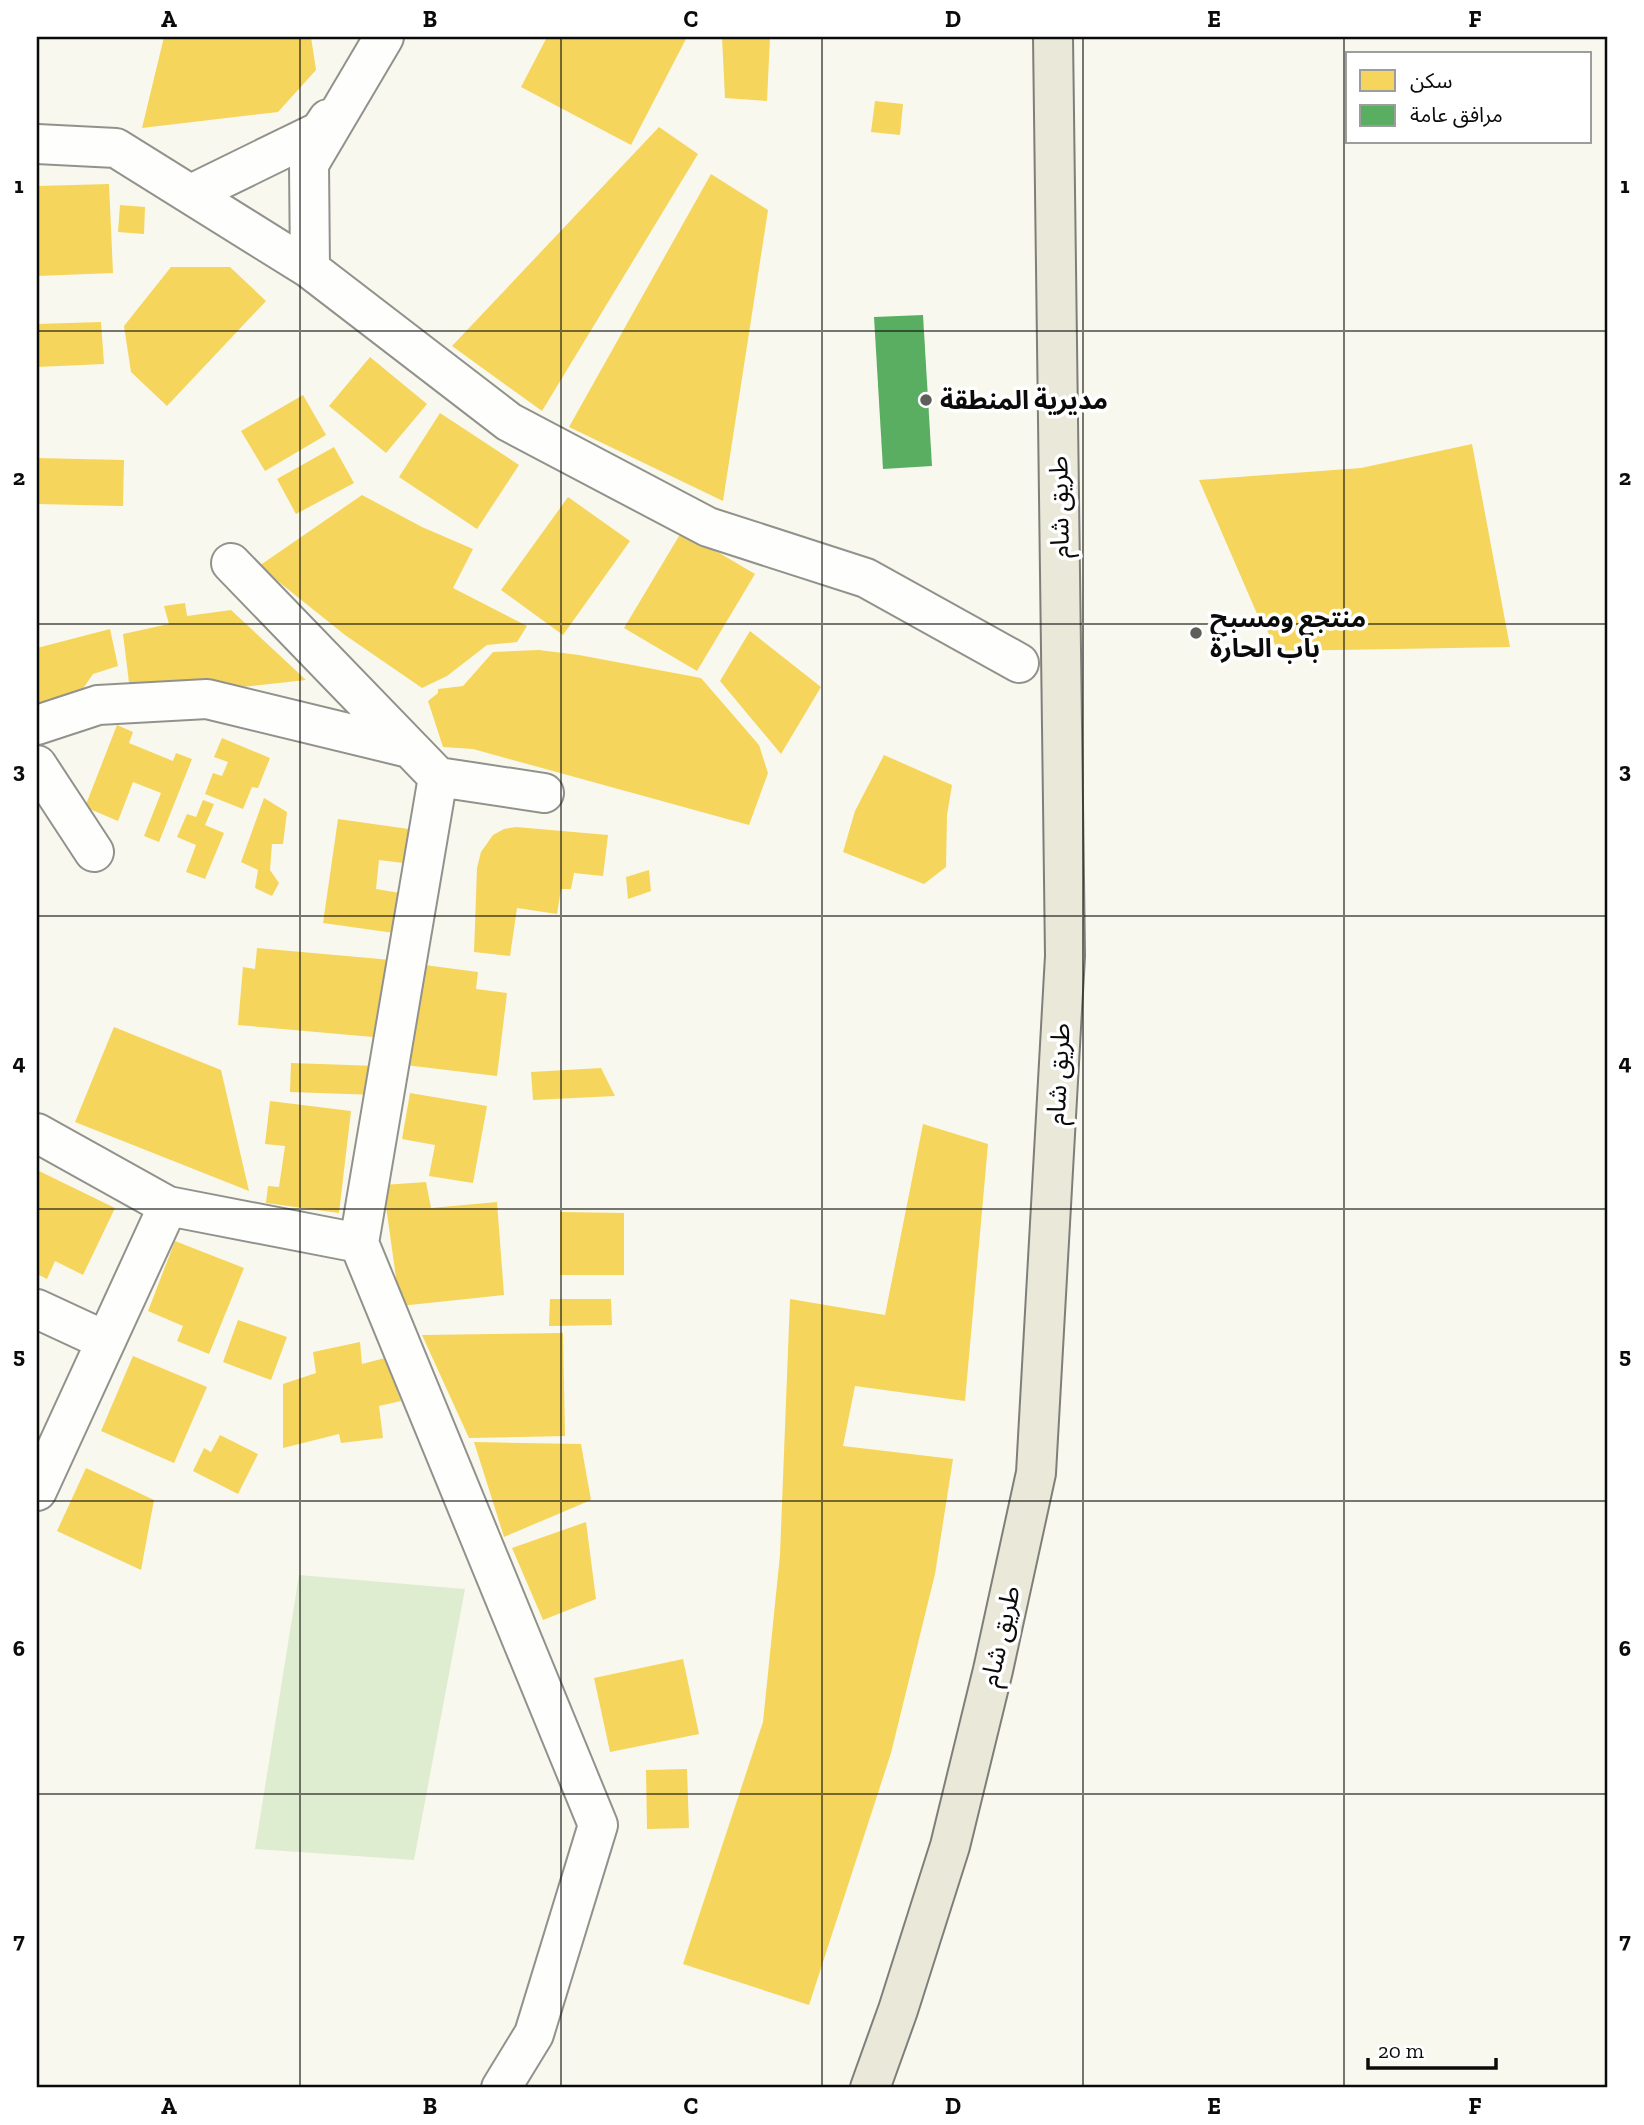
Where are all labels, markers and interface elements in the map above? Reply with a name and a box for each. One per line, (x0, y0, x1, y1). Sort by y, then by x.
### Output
text: A (161, 5, 177, 33)
text: B (423, 5, 437, 33)
text: C (684, 5, 698, 33)
text: D (945, 5, 961, 33)
text: E (1207, 5, 1221, 33)
text: F (1468, 5, 1482, 33)
legend (1346, 52, 1592, 144)
text: سكن (1410, 68, 1452, 93)
text: مرافق عامة (1410, 102, 1503, 128)
text: 1 (14, 171, 24, 199)
text: 1 (1620, 171, 1630, 199)
place label: مديرية المنطقة (940, 384, 1108, 416)
marker: مديرية المنطقة (918, 392, 934, 408)
street label: طريق شام (1042, 455, 1080, 558)
text: 2 (13, 463, 25, 491)
text: 2 (1619, 463, 1631, 491)
place label: منتجع ومسبح باب الحارة (1210, 602, 1366, 664)
marker: منتجع ومسبح باب الحارة (1188, 625, 1204, 641)
text: 3 (13, 756, 25, 784)
text: 3 (1619, 756, 1631, 784)
street label: طريق شام (1039, 1022, 1081, 1126)
text: 4 (12, 1048, 26, 1076)
text: 4 (1618, 1048, 1632, 1076)
text: 5 (13, 1341, 25, 1369)
text: 5 (1619, 1341, 1631, 1369)
street label: طريق شام (973, 1583, 1031, 1690)
text: 6 (13, 1634, 25, 1662)
text: 6 (1619, 1634, 1631, 1662)
text: 7 (13, 1926, 25, 1954)
text: 7 (1619, 1926, 1631, 1954)
scale bar (1368, 2027, 1495, 2071)
text: 20 m (1378, 2038, 1424, 2063)
text: A (161, 2092, 177, 2120)
text: B (423, 2092, 437, 2120)
text: C (684, 2092, 698, 2120)
text: D (945, 2092, 961, 2120)
text: E (1207, 2092, 1221, 2120)
text: F (1468, 2092, 1482, 2120)

